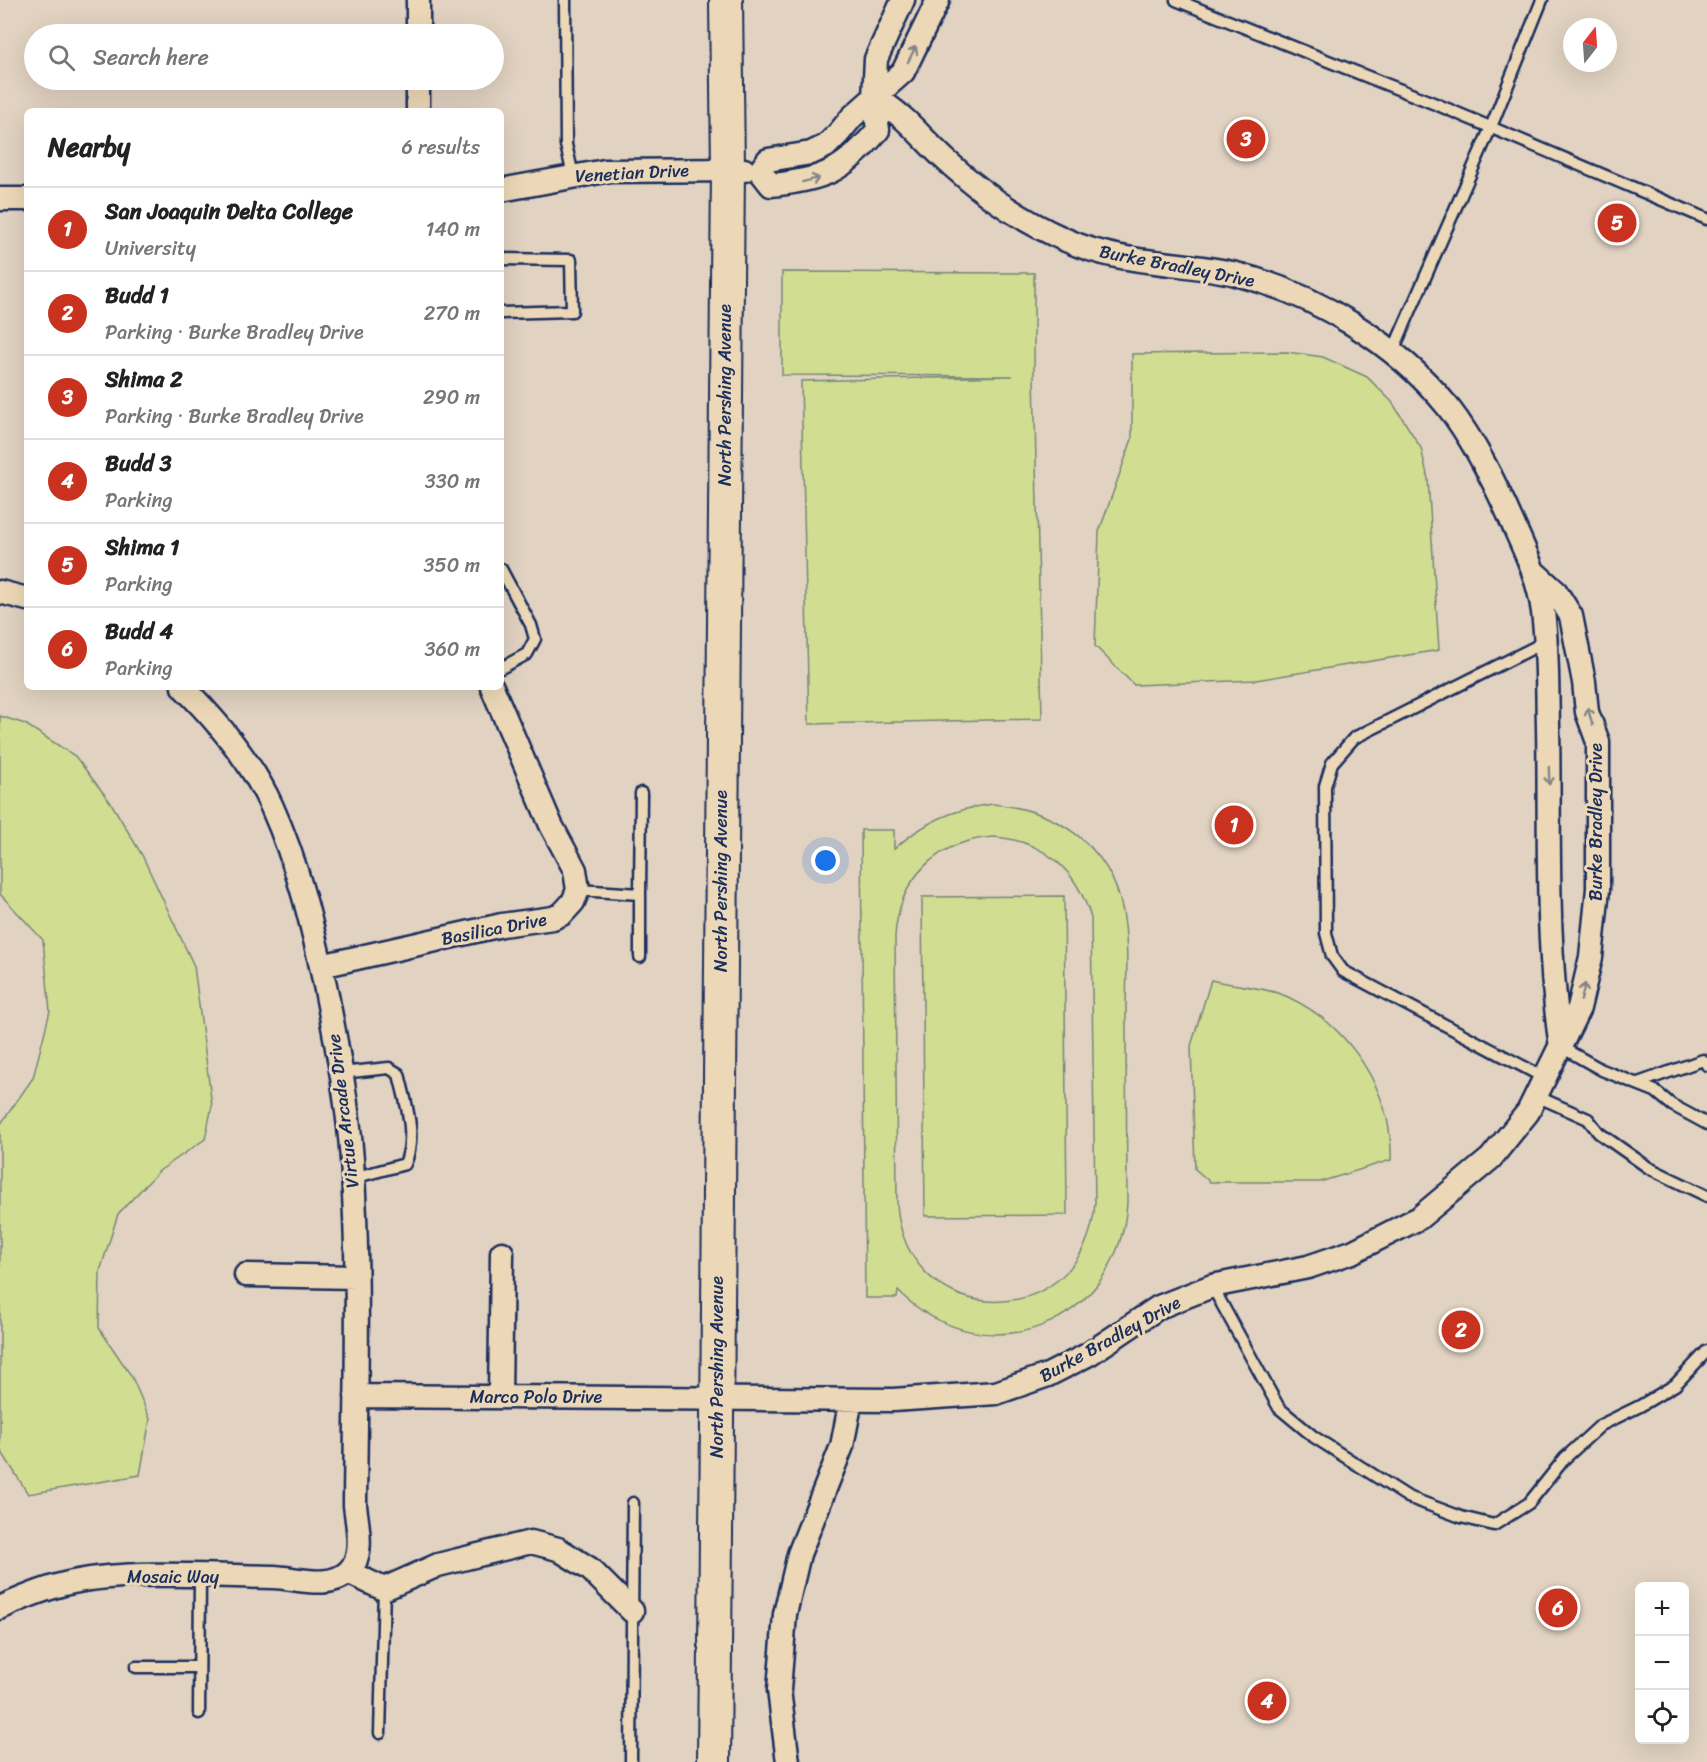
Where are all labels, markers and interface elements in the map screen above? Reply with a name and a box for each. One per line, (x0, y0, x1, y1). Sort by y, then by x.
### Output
north arrow (1563, 18, 1617, 72)
search box (24, 24, 504, 90)
text: Search here (93, 38, 209, 77)
icon: search (45, 41, 78, 74)
one-way arrow (906, 45, 918, 63)
pin: 3 (1226, 116, 1266, 162)
text: Nearby (48, 124, 130, 170)
text: 6 results (401, 130, 480, 165)
street label: Venetian Drive (574, 154, 690, 192)
one-way arrow (801, 173, 820, 185)
text: San Joaquin Delta College (105, 192, 353, 231)
pin: 5 (1598, 200, 1636, 246)
text: 1 (63, 212, 72, 247)
text: 140 m (426, 212, 480, 247)
text: University (105, 231, 196, 266)
street label: Burke Bradley Drive (1097, 235, 1258, 297)
text: Budd 1 (105, 276, 169, 315)
text: 2 (62, 296, 73, 331)
text: 270 m (424, 296, 480, 331)
street label: North Pershing Avenue (709, 304, 741, 486)
text: Parking · Burke Bradley Drive (105, 315, 364, 350)
text: Shima 2 (105, 360, 183, 399)
text: 3 (62, 380, 73, 415)
text: 290 m (423, 380, 480, 415)
text: Parking · Burke Bradley Drive (105, 399, 364, 434)
text: Budd 3 (105, 444, 172, 483)
text: 4 (61, 464, 74, 499)
text: 330 m (425, 464, 480, 499)
text: Parking (105, 483, 172, 518)
text: Shima 1 (105, 528, 180, 567)
text: 5 (61, 548, 74, 583)
text: 350 m (424, 548, 480, 583)
text: Parking (105, 567, 172, 602)
text: Budd 4 (105, 612, 173, 651)
text: 6 (62, 632, 73, 667)
text: 360 m (424, 632, 480, 667)
text: Parking (105, 651, 172, 686)
one-way arrow (1583, 707, 1594, 726)
street label: Burke Bradley Drive (1580, 743, 1612, 901)
one-way arrow (1543, 766, 1555, 786)
street label: North Pershing Avenue (705, 790, 737, 972)
pin: 1 (1214, 802, 1254, 848)
your location (811, 846, 840, 875)
street label: Basilica Drive (439, 903, 550, 955)
one-way arrow (1577, 983, 1589, 1002)
street label: Virtue Arcade Drive (318, 1032, 368, 1190)
street label: North Pershing Avenue (701, 1276, 733, 1458)
street label: Burke Bradley Drive (1033, 1287, 1187, 1391)
pin: 2 (1442, 1308, 1480, 1352)
street label: Marco Polo Drive (470, 1381, 603, 1413)
street label: Mosaic Way (127, 1561, 220, 1593)
map controls (1635, 1582, 1689, 1744)
button: + (1635, 1582, 1689, 1636)
pin: 6 (1538, 1586, 1578, 1630)
button: − (1635, 1636, 1689, 1690)
pin: 4 (1248, 1678, 1286, 1724)
button: locate (1635, 1690, 1689, 1744)

